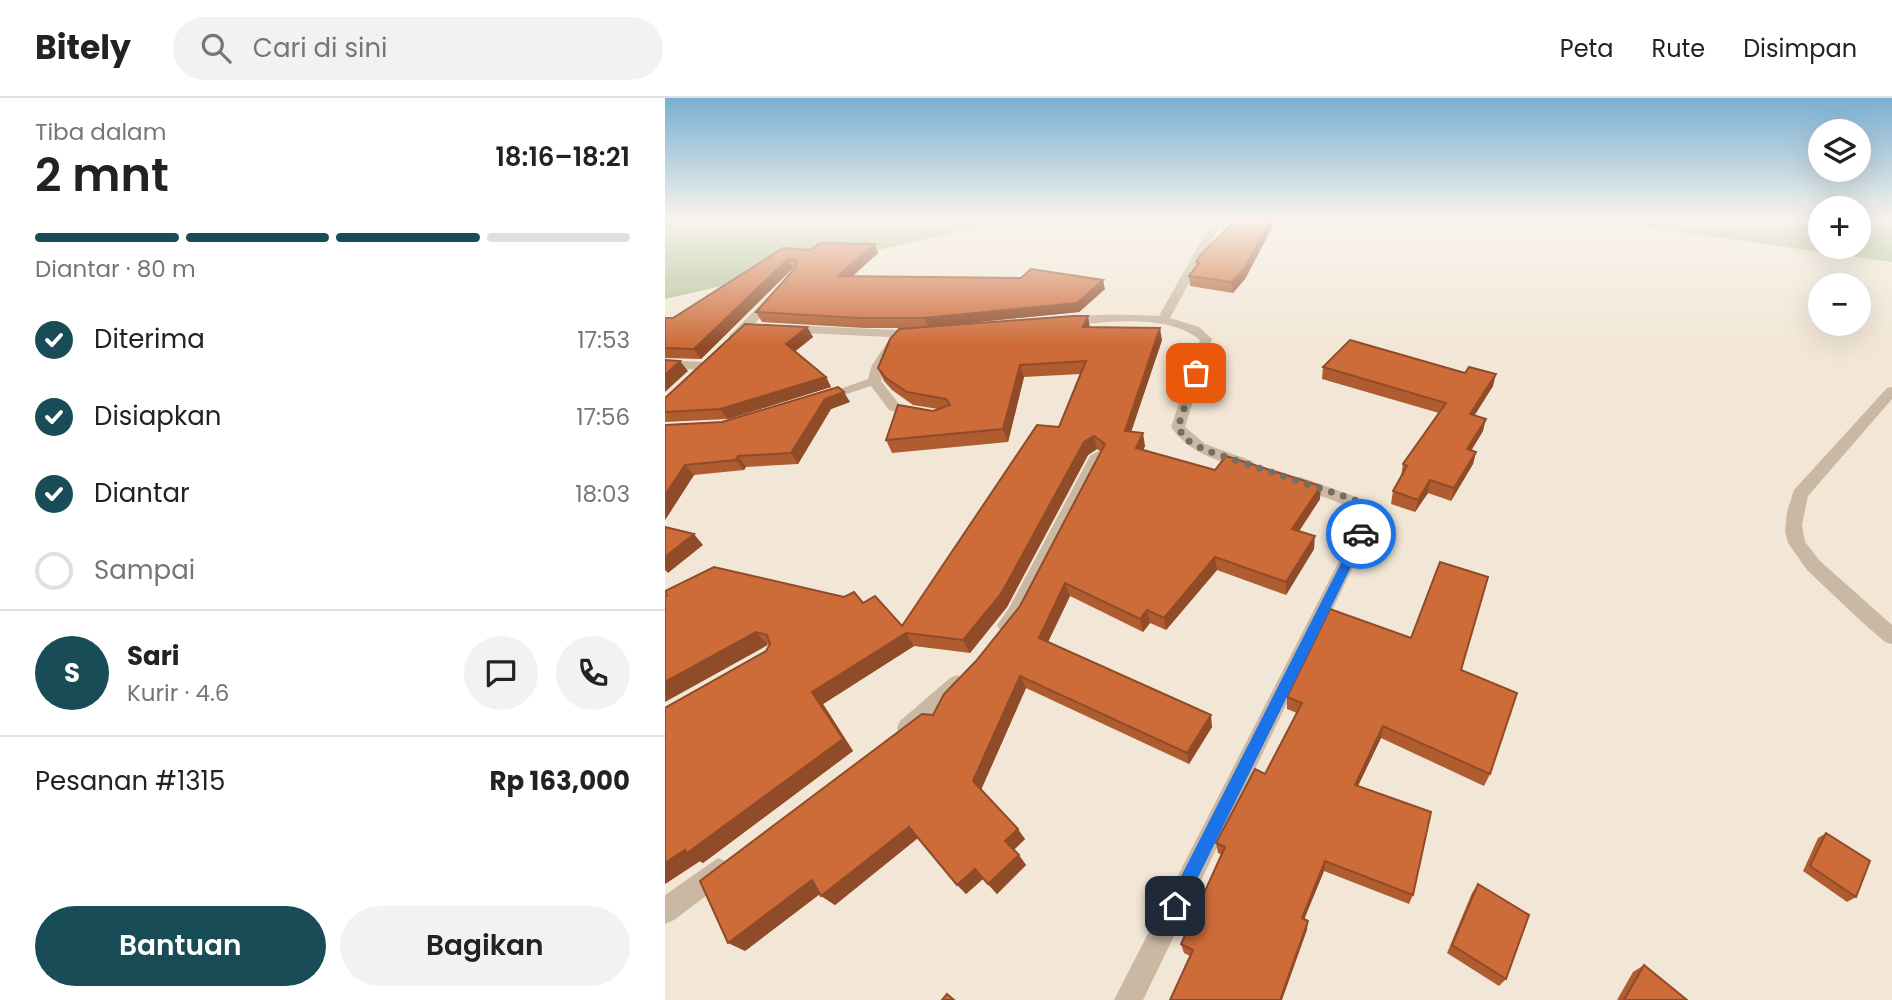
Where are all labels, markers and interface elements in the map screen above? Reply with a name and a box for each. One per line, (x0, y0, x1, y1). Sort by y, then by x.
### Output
search box (173, 17, 663, 80)
text: Bitely (35, 24, 131, 71)
icon: search (197, 29, 235, 67)
text: Cari di sini (253, 30, 387, 66)
text: Peta (1560, 32, 1614, 65)
text: Rute (1652, 32, 1705, 65)
text: Disimpan (1743, 32, 1857, 65)
text: Tiba dalam (35, 116, 166, 148)
map controls (1808, 119, 1871, 336)
button: layers (1808, 119, 1871, 182)
text: 18:16–18:21 (495, 139, 630, 175)
text: 2 mnt (35, 143, 169, 207)
button: + (1808, 196, 1871, 259)
text: Diantar · 80 m (35, 253, 196, 285)
button: − (1808, 273, 1871, 336)
icon: check (35, 321, 73, 359)
text: Diterima (94, 321, 205, 357)
text: 17:53 (577, 324, 630, 356)
pin (1166, 343, 1226, 403)
icon: bag (1177, 354, 1215, 392)
icon: check (35, 398, 73, 436)
text: Disiapkan (94, 398, 222, 434)
text: 17:56 (576, 401, 630, 433)
icon: check (35, 475, 73, 513)
text: Diantar (94, 475, 190, 511)
text: 18:03 (575, 478, 630, 510)
courier (1326, 499, 1396, 569)
icon: car (1342, 515, 1380, 553)
text: Sampai (94, 552, 195, 588)
button: chat (464, 636, 538, 710)
button: phone (556, 636, 630, 710)
text: Sari (127, 638, 179, 674)
text: S (64, 655, 80, 691)
text: Kurir · 4.6 (127, 677, 229, 709)
text: Pesanan #1315 (35, 763, 225, 799)
text: Rp 163,000 (489, 763, 630, 799)
pin (1145, 876, 1205, 936)
icon: home (1156, 887, 1194, 925)
button: Bantuan (35, 906, 326, 986)
button: Bagikan (340, 906, 630, 986)

